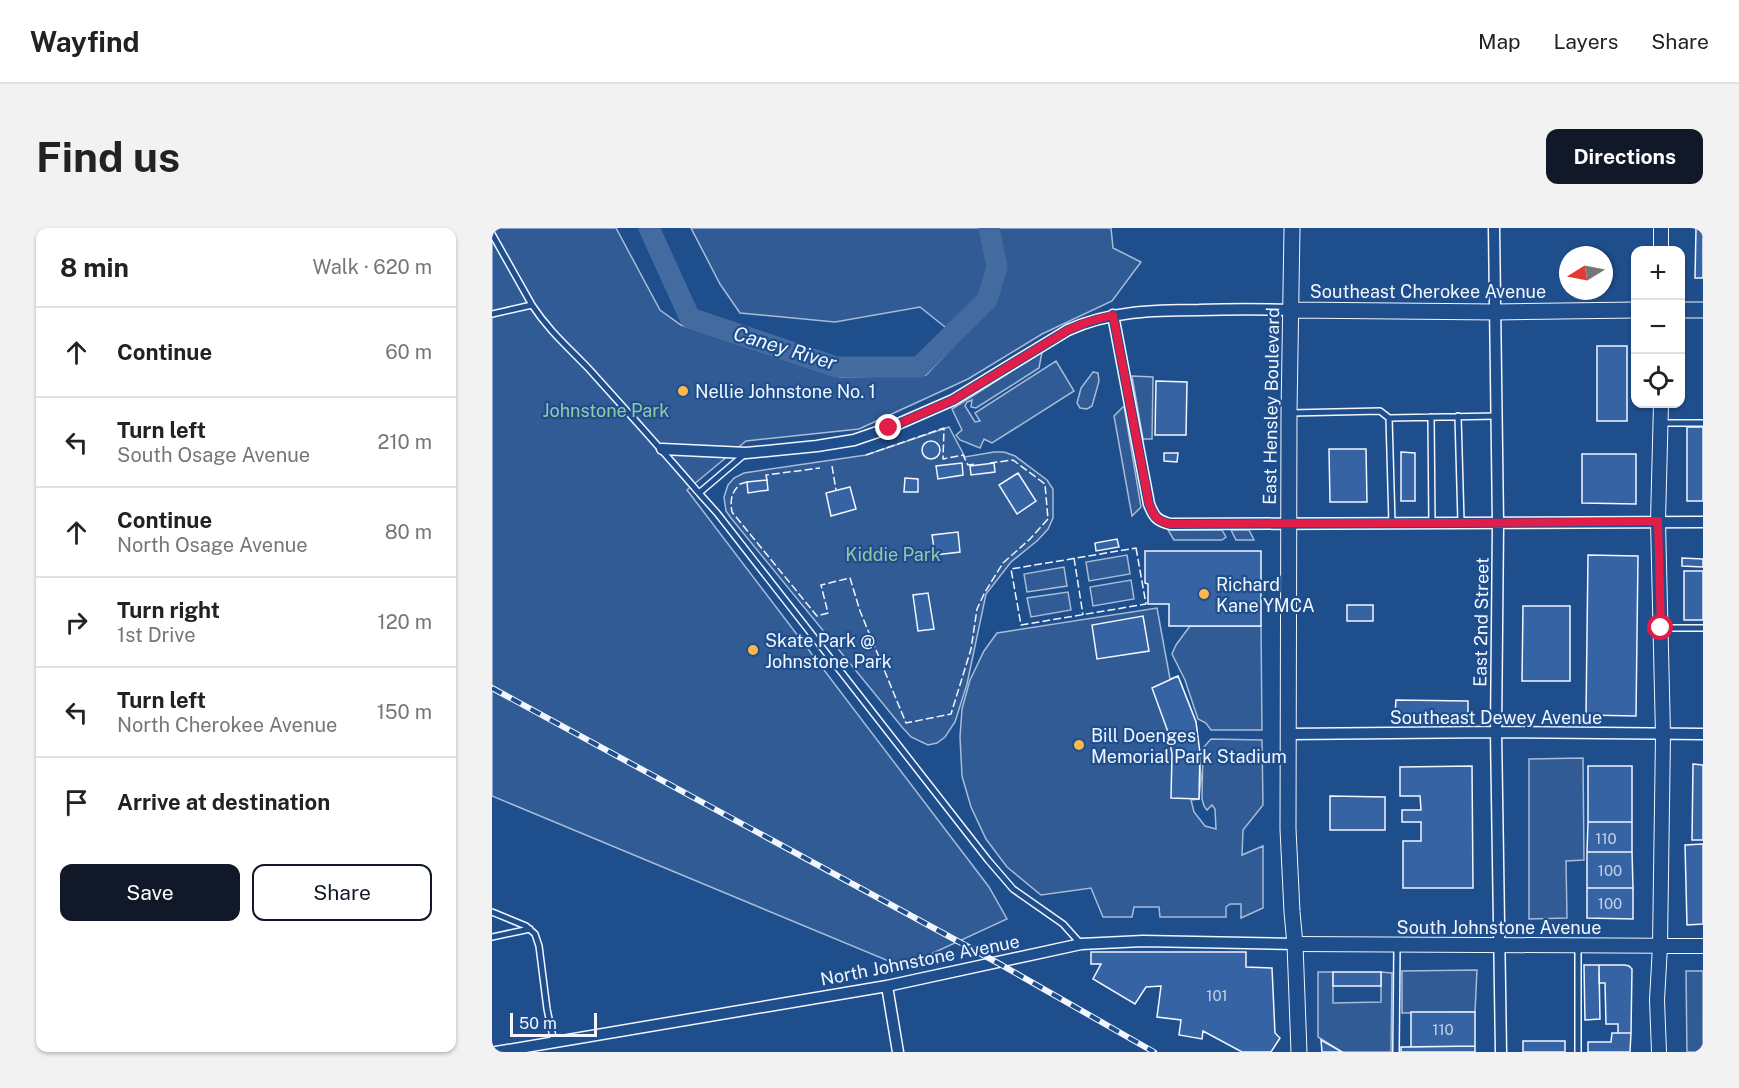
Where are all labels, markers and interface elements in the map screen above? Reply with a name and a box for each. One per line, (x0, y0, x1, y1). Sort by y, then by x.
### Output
text: Wayfind (30, 25, 140, 58)
text: Map (1478, 29, 1521, 54)
text: Layers (1554, 29, 1618, 54)
text: Share (1651, 29, 1709, 54)
button: Directions (1546, 129, 1703, 184)
text: Find us (36, 132, 180, 181)
north arrow (1559, 246, 1613, 300)
map controls (1631, 246, 1685, 408)
button: + (1631, 246, 1685, 300)
text: 8 min (60, 252, 129, 283)
text: Walk · 620 m (313, 255, 432, 279)
street label: Southeast Cherokee Avenue (1310, 281, 1546, 302)
button: − (1631, 300, 1685, 354)
street label: East Hensley Boulevard (1259, 307, 1283, 505)
water label: Caney River (731, 321, 840, 375)
icon: ahead (60, 336, 93, 369)
text: Continue (117, 339, 212, 365)
text: 60 m (385, 340, 432, 364)
button: locate (1631, 354, 1685, 408)
place label: Nellie Johnstone No. 1 (695, 381, 876, 402)
marker: Nellie Johnstone No. 1 (676, 384, 690, 398)
park label: Johnstone Park (543, 400, 669, 421)
route end (875, 414, 901, 440)
text: Turn left (117, 417, 206, 443)
icon: left (60, 426, 93, 459)
text: 210 m (378, 430, 432, 454)
text: South Osage Avenue (117, 443, 310, 467)
text: Continue (117, 507, 212, 533)
icon: ahead (60, 516, 93, 549)
text: 80 m (385, 520, 432, 544)
text: North Osage Avenue (117, 533, 308, 557)
park label: Kiddie Park (845, 544, 941, 565)
street label: East 2nd Street (1469, 557, 1493, 687)
place label: Richard Kane YMCA (1216, 574, 1315, 616)
marker: Richard Kane YMCA (1197, 587, 1211, 601)
text: Turn right (117, 597, 220, 623)
icon: right (60, 606, 93, 639)
text: 120 m (378, 610, 432, 634)
route start (1647, 614, 1673, 640)
text: 1st Drive (117, 623, 196, 647)
place label: Skate Park @ Johnstone Park (765, 630, 892, 672)
marker: Skate Park @ Johnstone Park (746, 643, 760, 657)
text: Turn left (117, 687, 206, 713)
icon: left (60, 696, 93, 729)
text: 150 m (377, 700, 432, 724)
street label: Southeast Dewey Avenue (1390, 707, 1602, 728)
text: North Cherokee Avenue (117, 713, 337, 737)
place label: Bill Doenges Memorial Park Stadium (1091, 725, 1287, 767)
marker: Bill Doenges Memorial Park Stadium (1072, 738, 1086, 752)
icon: arrive (60, 786, 93, 819)
text: Arrive at destination (117, 789, 330, 815)
house number: 110 (1595, 830, 1617, 847)
house number: 100 (1598, 862, 1622, 879)
button: Save (60, 864, 240, 921)
button: Share (252, 864, 432, 921)
house number: 100 (1598, 895, 1622, 912)
street label: South Johnstone Avenue (1397, 917, 1601, 938)
street label: North Johnstone Avenue (819, 930, 1021, 990)
house number: 101 (1206, 987, 1228, 1004)
scale bar (510, 1010, 597, 1038)
text: 50 m (519, 1014, 557, 1033)
house number: 110 (1432, 1021, 1454, 1038)

